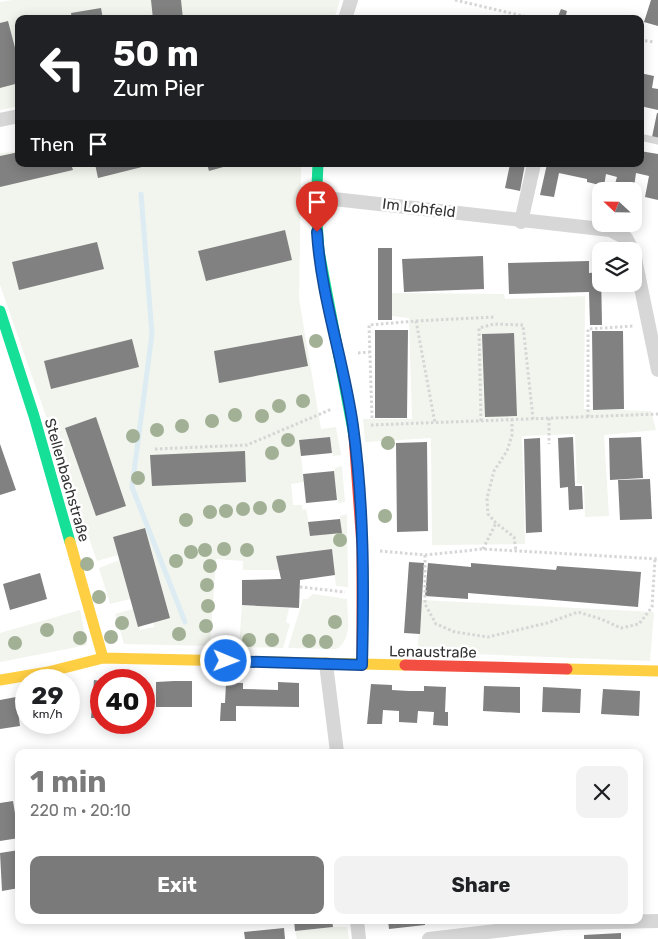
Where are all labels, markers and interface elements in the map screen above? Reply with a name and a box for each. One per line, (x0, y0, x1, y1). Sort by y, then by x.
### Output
text: 50 m (113, 33, 199, 75)
icon: left (30, 35, 95, 100)
text: Zum Pier (113, 75, 204, 102)
icon: arrive (84, 130, 112, 158)
text: Then (30, 133, 74, 156)
pin (296, 181, 338, 232)
north arrow (592, 182, 642, 232)
map controls (592, 182, 642, 292)
icon: arrive (303, 188, 331, 216)
street label: Im Lohfeld (381, 195, 457, 221)
button: layers (592, 242, 642, 292)
street label: Stellenbachstraße (41, 416, 93, 544)
position arrow (199, 634, 251, 686)
street label: Lenaustraße (389, 642, 477, 662)
speed limit sign: 40 (90, 669, 155, 734)
text: 29 (31, 681, 64, 710)
text: km/h (33, 707, 62, 721)
text: 1 min (30, 764, 107, 800)
button: close (576, 766, 628, 818)
text: 220 m · 20:10 (30, 801, 131, 820)
button: Exit (30, 856, 324, 914)
button: Share (334, 856, 628, 914)

